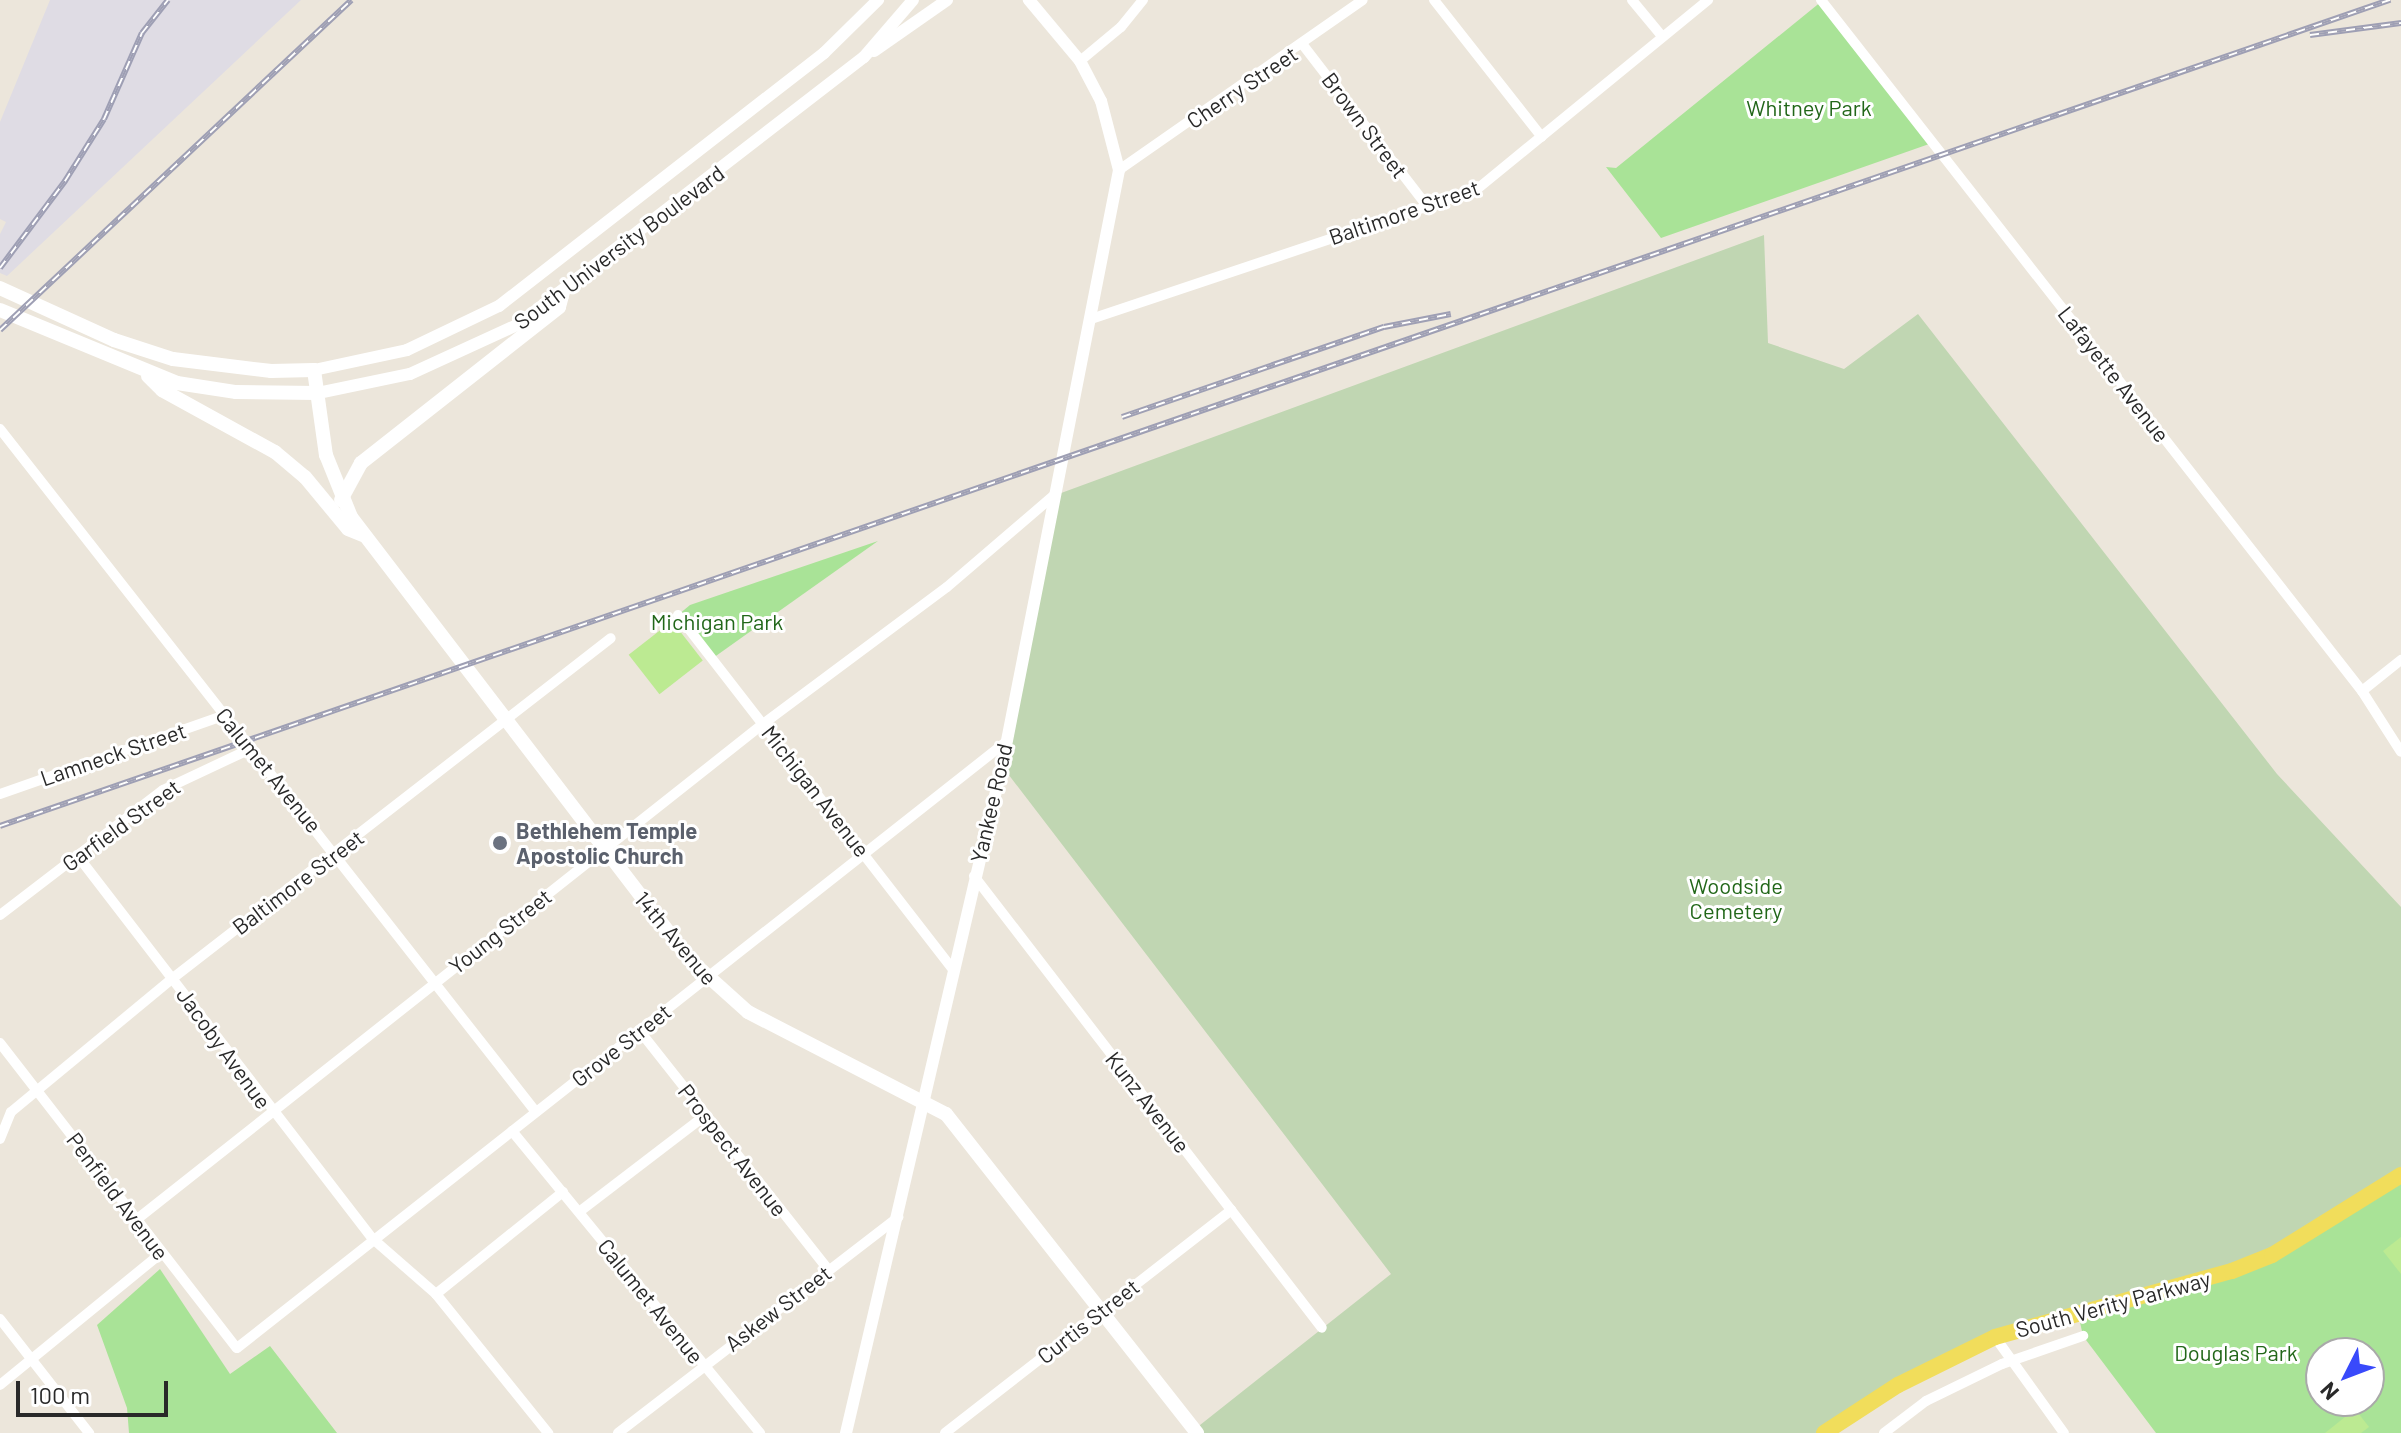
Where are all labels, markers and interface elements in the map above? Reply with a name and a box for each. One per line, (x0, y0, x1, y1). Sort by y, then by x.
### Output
street label: Cherry Street (1182, 40, 1302, 134)
street label: Brown Street (1317, 67, 1413, 183)
park label: Whitney Park (1746, 95, 1872, 121)
street label: South University Boulevard (509, 159, 729, 335)
street label: Baltimore Street (1325, 174, 1483, 250)
street label: Lafayette Avenue (2053, 301, 2175, 447)
park label: Michigan Park (651, 609, 783, 635)
street label: Calumet Avenue (211, 702, 327, 838)
street label: Lamneck Street (37, 717, 189, 791)
street label: Michigan Avenue (757, 720, 875, 862)
street label: Yankee Road (964, 741, 1018, 865)
street label: Garfield Street (57, 773, 185, 877)
place label: Bethlehem Temple Apostolic Church (516, 817, 697, 868)
street label: Baltimore Street (227, 824, 369, 940)
marker: Bethlehem Temple Apostolic Church (491, 834, 509, 852)
park label: Woodside Cemetery (1689, 872, 1783, 924)
street label: Young Street (443, 883, 557, 979)
street label: 14th Avenue (629, 886, 723, 990)
street label: Jacoby Avenue (171, 982, 277, 1114)
street label: Grove Street (566, 998, 676, 1092)
street label: Kunz Avenue (1100, 1046, 1196, 1158)
street label: Prospect Avenue (673, 1078, 793, 1222)
street label: Penfield Avenue (61, 1127, 175, 1265)
street label: Calumet Avenue (593, 1233, 709, 1369)
street label: Askew Street (720, 1259, 836, 1357)
street label: South Verity Parkway (2013, 1265, 2213, 1343)
street label: Curtis Street (1032, 1273, 1144, 1369)
north arrow (2305, 1337, 2385, 1417)
park label: Douglas Park (2174, 1340, 2298, 1366)
scale bar (20, 1365, 172, 1415)
text: N (2314, 1378, 2343, 1406)
text: 100 m (30, 1380, 90, 1409)

